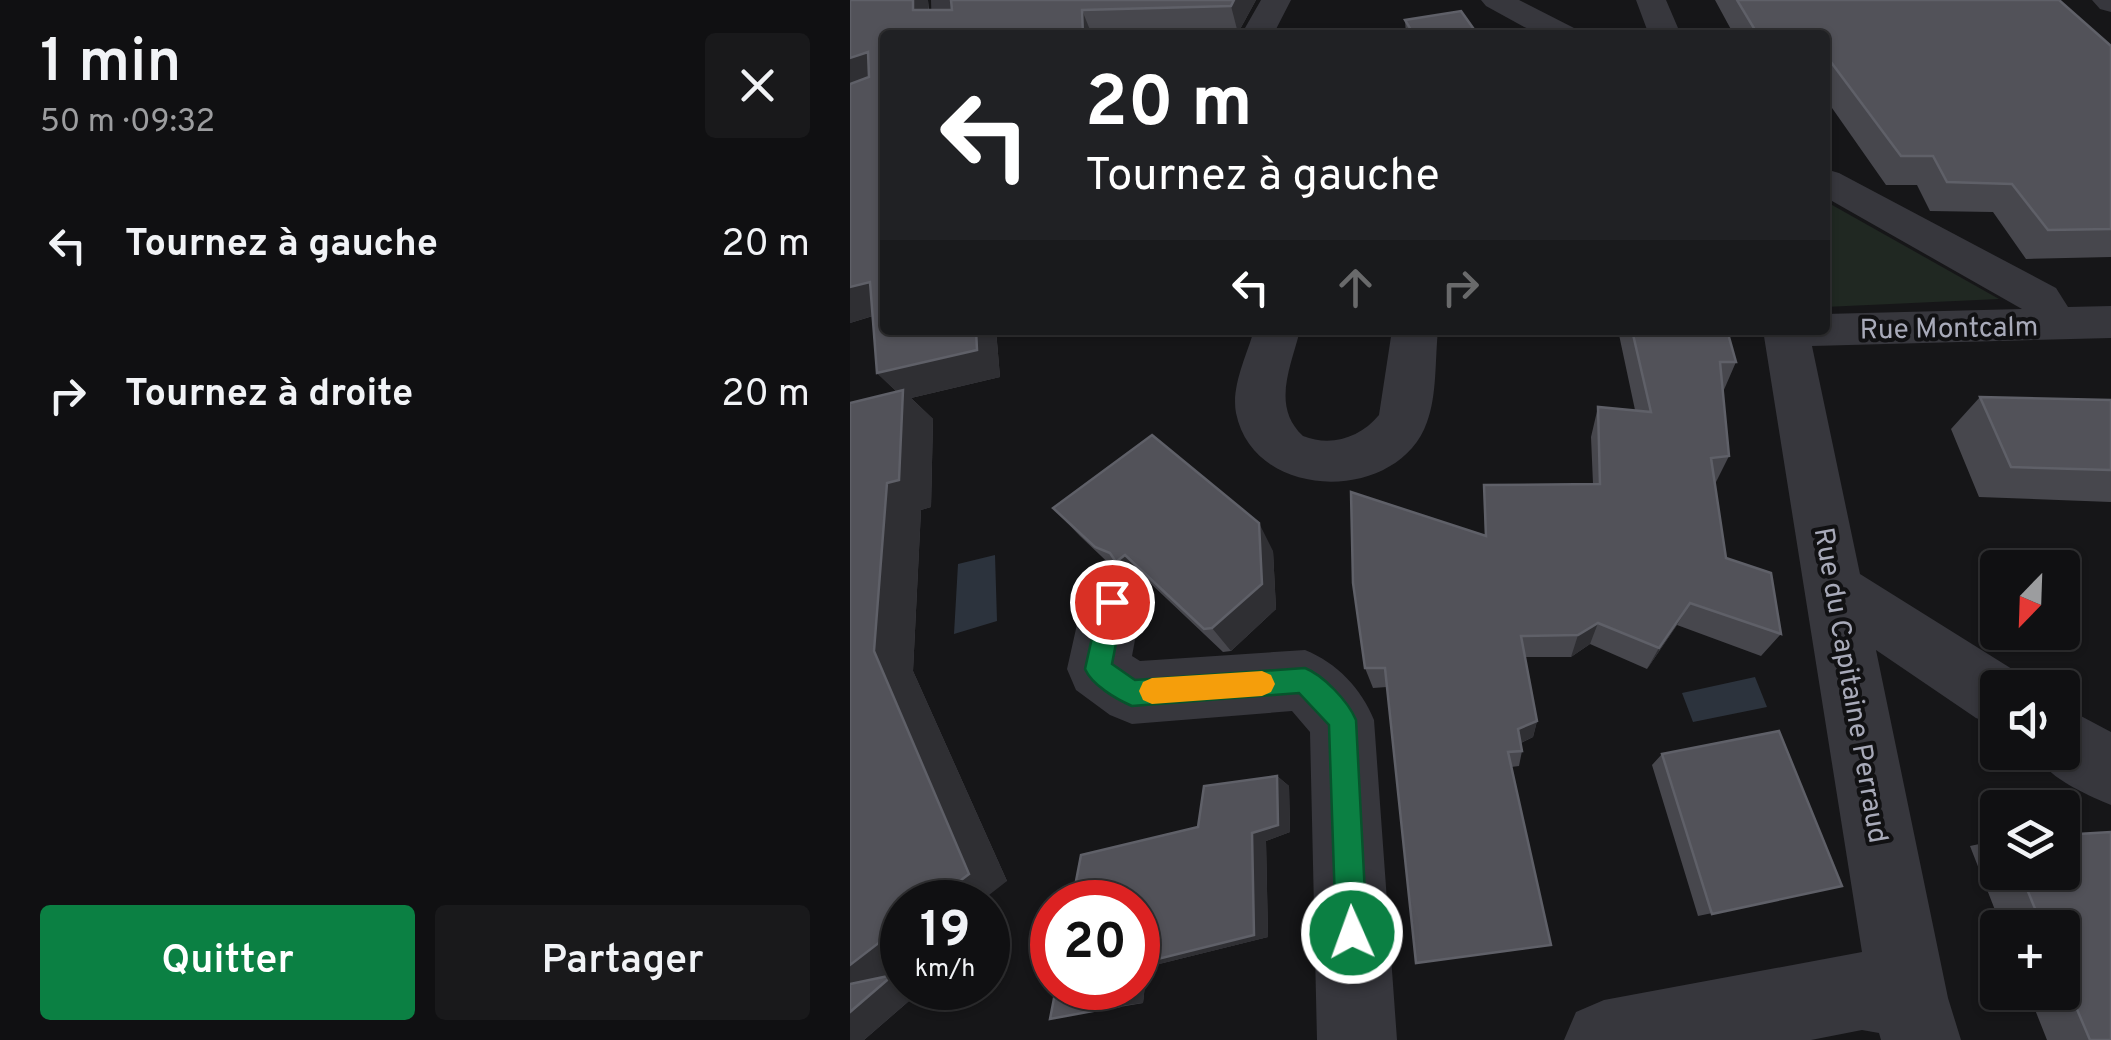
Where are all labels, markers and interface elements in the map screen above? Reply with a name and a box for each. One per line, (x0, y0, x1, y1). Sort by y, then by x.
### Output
text: 1 min (40, 27, 181, 103)
button: close (705, 33, 810, 138)
text: 20 m (1085, 62, 1253, 151)
icon: left (920, 70, 1050, 200)
text: 50 m · 09:32 (40, 103, 215, 143)
text: Tournez à gauche (1085, 149, 1440, 206)
icon: left (40, 218, 95, 273)
text: Tournez à gauche (125, 221, 438, 270)
text: 20 m (721, 221, 810, 270)
icon: left (1223, 260, 1278, 315)
icon: ahead (1328, 260, 1383, 315)
icon: right (1433, 260, 1488, 315)
street label: Rue Montcalm (1859, 310, 2039, 350)
icon: right (40, 368, 95, 423)
text: Tournez à droite (125, 371, 413, 420)
text: 20 m (721, 371, 810, 420)
street label: Rue du Capitaine Perraud (1804, 525, 1895, 846)
north arrow (1980, 550, 2080, 650)
map controls (1980, 550, 2080, 1010)
pin (1070, 560, 1155, 645)
icon: arrive (1085, 575, 1140, 630)
button: sound (1980, 670, 2080, 770)
button: layers (1980, 790, 2080, 890)
speed limit sign: 20 (1030, 880, 1160, 1010)
position arrow (1300, 881, 1404, 985)
text: 19 (920, 901, 970, 964)
button: Quitter (40, 905, 415, 1020)
button: Partager (435, 905, 810, 1020)
button: + (1980, 910, 2080, 1010)
text: km/h (915, 954, 975, 986)

